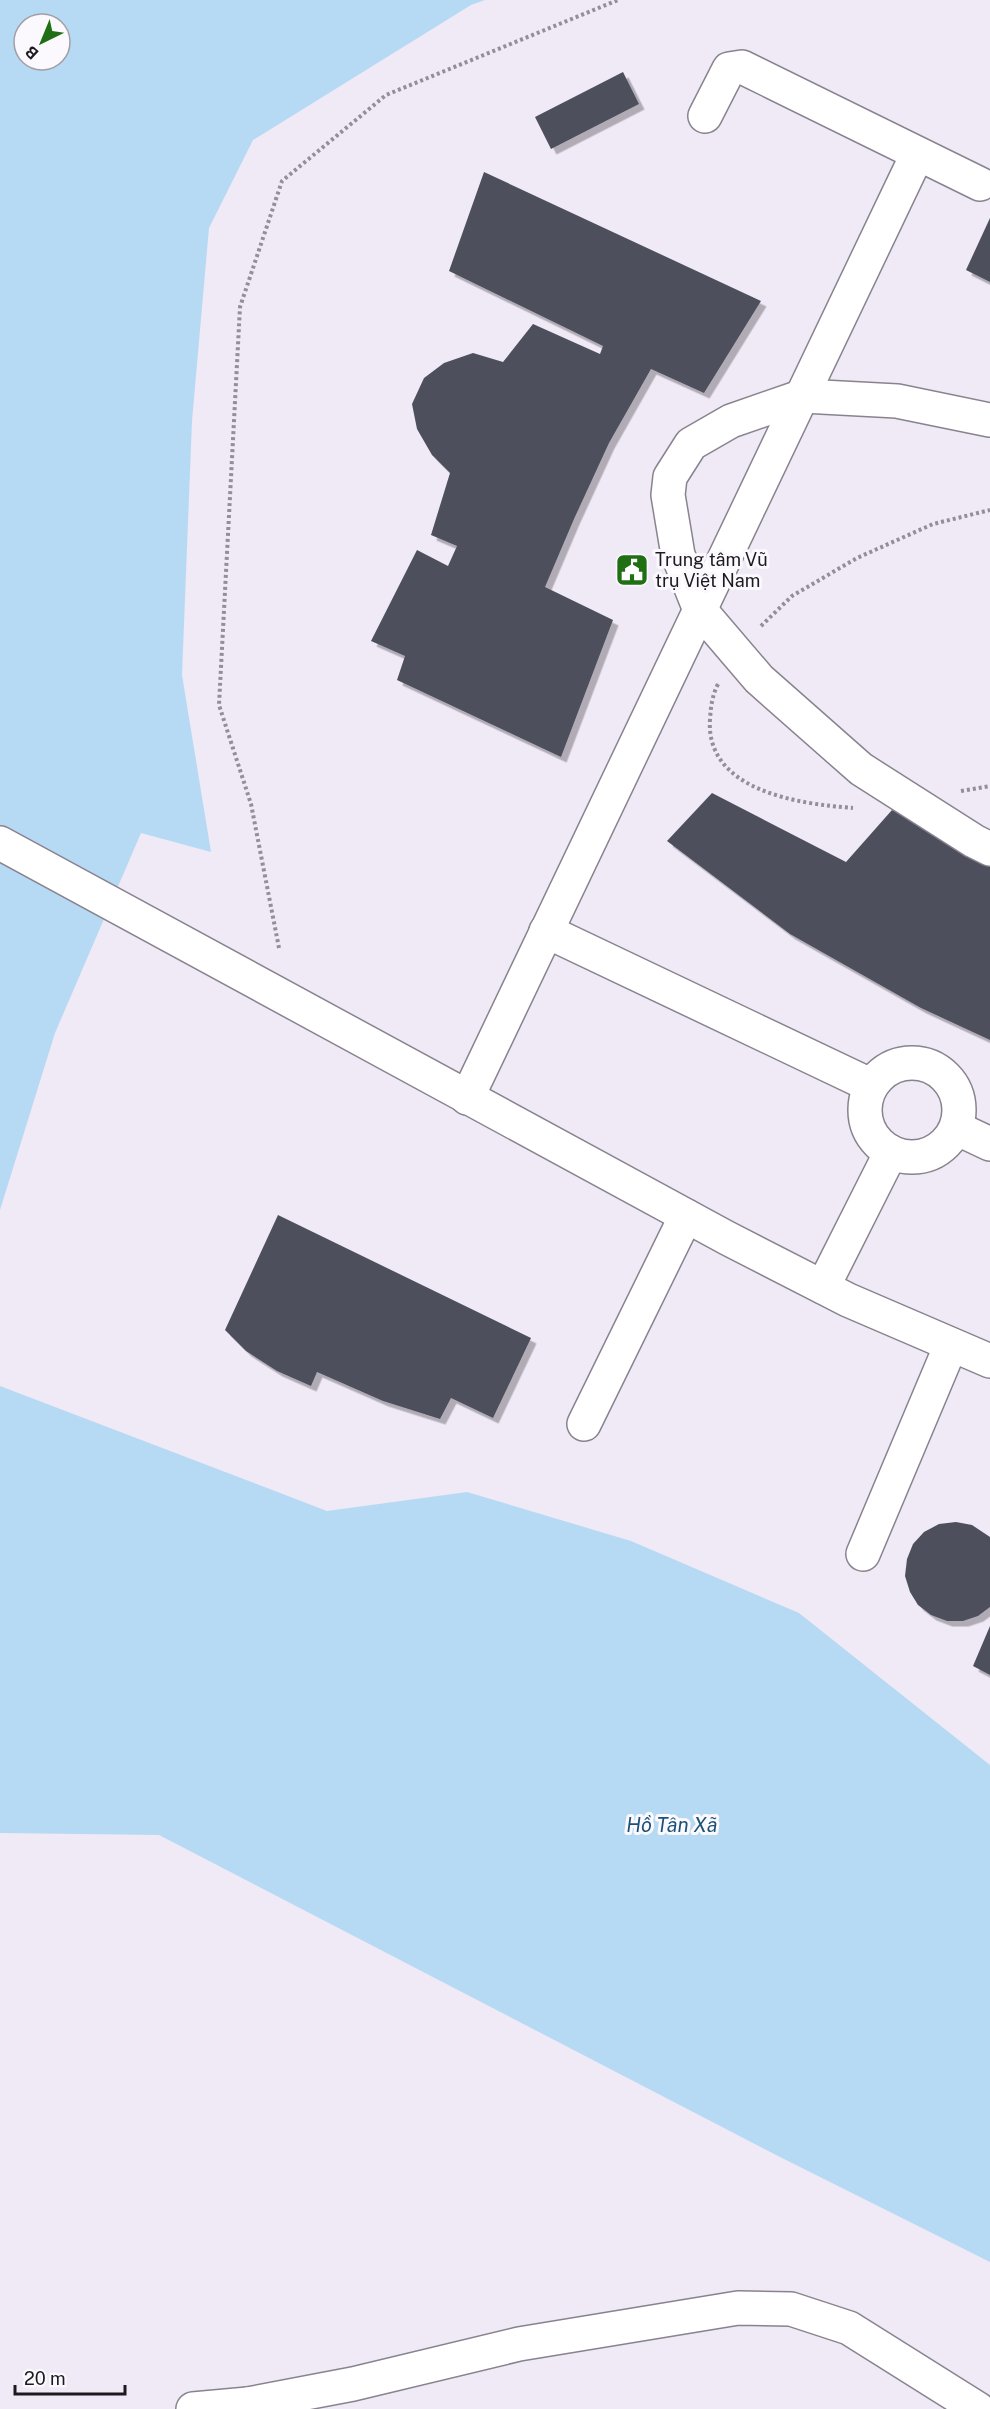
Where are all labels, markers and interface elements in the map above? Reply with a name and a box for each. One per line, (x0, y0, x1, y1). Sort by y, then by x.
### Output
north arrow (12, 12, 72, 72)
text: B (22, 42, 43, 63)
place label: Trung tâm Vũ trụ Việt Nam (655, 549, 768, 591)
public building icon: Trung tâm Vũ trụ Việt Nam (614, 552, 650, 588)
water label: Hồ Tân Xã (626, 1813, 718, 1837)
scale bar (15, 2358, 124, 2396)
text: 20 m (24, 2368, 66, 2389)

